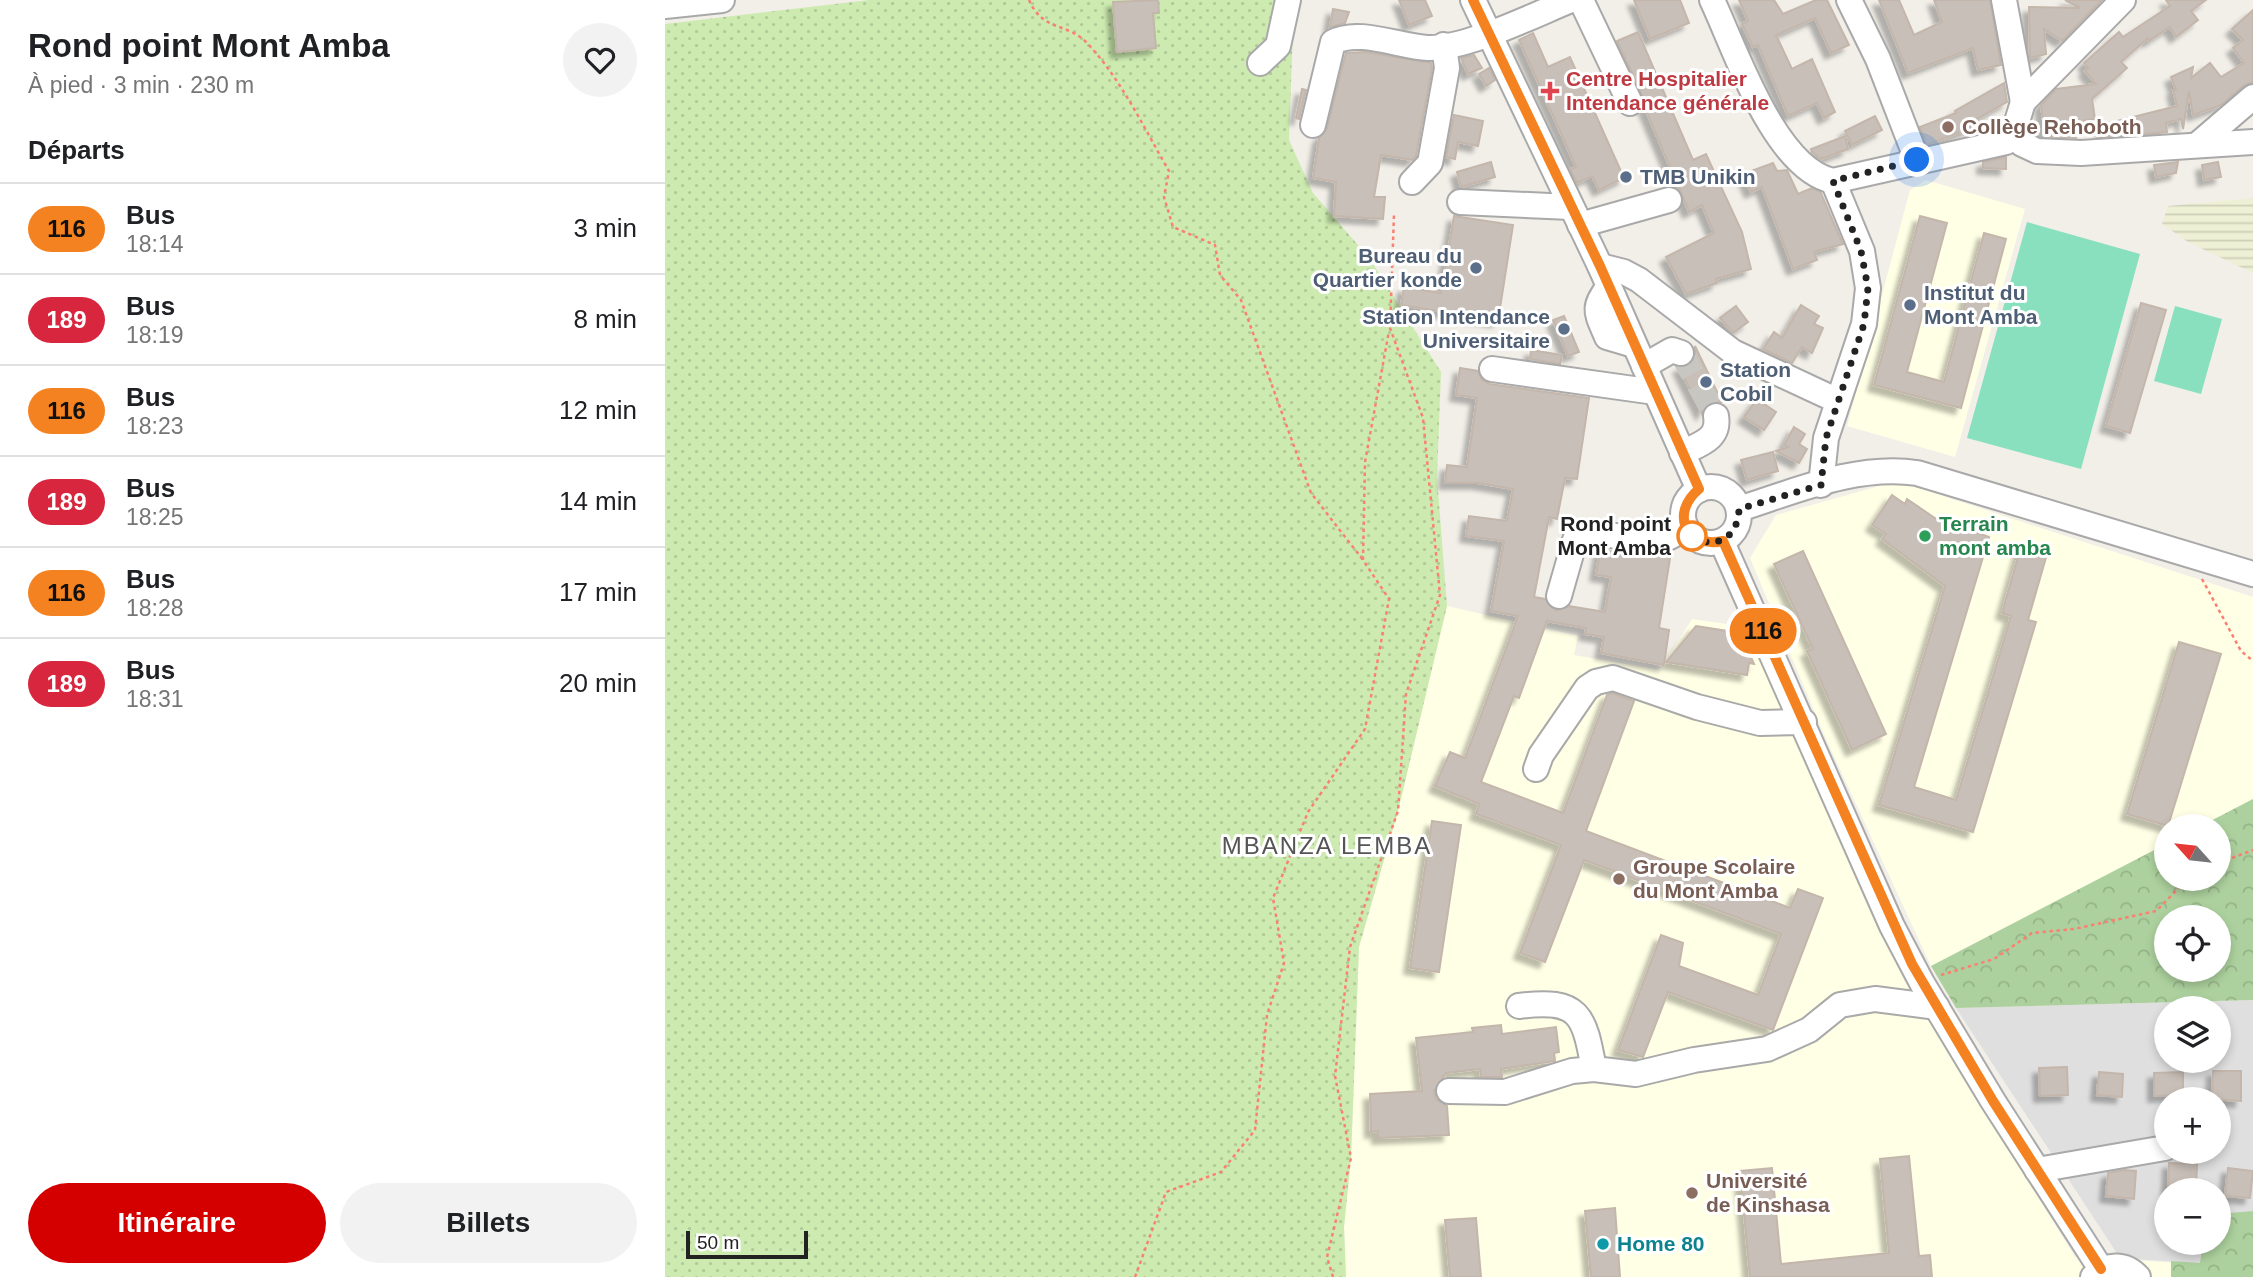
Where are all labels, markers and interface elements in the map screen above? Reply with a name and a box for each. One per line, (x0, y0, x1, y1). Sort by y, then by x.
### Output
button: heart (563, 23, 637, 97)
text: Rond point Mont Amba (28, 27, 390, 64)
place label: Centre Hospitalier Intendance générale (1566, 67, 1769, 114)
text: À pied · 3 min · 230 m (28, 72, 254, 98)
marker: Centre Hospitalier Intendance générale (1540, 81, 1560, 101)
place label: Collège Rehoboth (1962, 115, 2142, 138)
marker: Collège Rehoboth (1940, 119, 1956, 135)
text: Départs (28, 135, 125, 165)
your location (1899, 142, 1934, 177)
place label: TMB Unikin (1640, 165, 1756, 188)
marker: TMB Unikin (1618, 169, 1634, 185)
text: Bus (126, 200, 175, 230)
text: 3 min (573, 213, 637, 243)
text: 116 (47, 215, 86, 242)
text: 18:14 (126, 231, 184, 257)
place label: Bureau du Quartier konde (1313, 244, 1462, 291)
marker: Bureau du Quartier konde (1468, 260, 1484, 276)
place label: Institut du Mont Amba (1924, 281, 2038, 328)
text: Bus (126, 291, 175, 321)
marker: Institut du Mont Amba (1902, 297, 1918, 313)
text: 8 min (573, 304, 637, 334)
place label: Station Intendance Universitaire (1362, 305, 1550, 352)
text: 189 (46, 306, 87, 333)
marker: Station Intendance Universitaire (1556, 321, 1572, 337)
text: 18:19 (126, 322, 184, 348)
place label: Station Cobil (1720, 358, 1791, 405)
marker: Station Cobil (1698, 374, 1714, 390)
text: Bus (126, 382, 175, 412)
text: 12 min (559, 395, 637, 425)
text: 116 (47, 397, 86, 424)
text: 18:23 (126, 413, 184, 439)
text: Bus (126, 473, 175, 503)
text: 14 min (559, 486, 637, 516)
text: 189 (46, 488, 87, 515)
text: 18:25 (126, 504, 184, 530)
place label: Rond point Mont Amba (1557, 512, 1671, 559)
place label: Terrain mont amba (1939, 512, 2051, 559)
marker: Rond point Mont Amba (1677, 521, 1707, 551)
marker: Terrain mont amba (1917, 528, 1933, 544)
text: Bus (126, 564, 175, 594)
text: 17 min (559, 577, 637, 607)
text: 116 (47, 579, 86, 606)
text: 18:28 (126, 595, 184, 621)
line badge: 116 (1723, 608, 1803, 654)
text: 116 (1744, 617, 1782, 644)
text: Bus (126, 655, 175, 685)
text: 20 min (559, 668, 637, 698)
text: 189 (46, 670, 87, 697)
text: 18:31 (126, 686, 184, 712)
north arrow (2154, 814, 2231, 891)
map controls (2154, 814, 2231, 1255)
district label: MBANZA LEMBA (1222, 832, 1432, 859)
place label: Groupe Scolaire du Mont Amba (1633, 855, 1795, 902)
marker: Groupe Scolaire du Mont Amba (1611, 871, 1627, 887)
button: locate (2154, 905, 2231, 982)
button: layers (2154, 996, 2231, 1073)
button: + (2154, 1087, 2231, 1164)
place label: Université de Kinshasa (1706, 1169, 1830, 1216)
button: − (2154, 1178, 2231, 1255)
button: Itinéraire (28, 1183, 326, 1263)
button: Billets (340, 1183, 637, 1263)
marker: Université de Kinshasa (1684, 1185, 1700, 1201)
scale bar (686, 1228, 809, 1260)
text: 50 m (697, 1232, 739, 1253)
place label: Home 80 (1617, 1232, 1705, 1255)
marker: Home 80 (1595, 1236, 1611, 1252)

